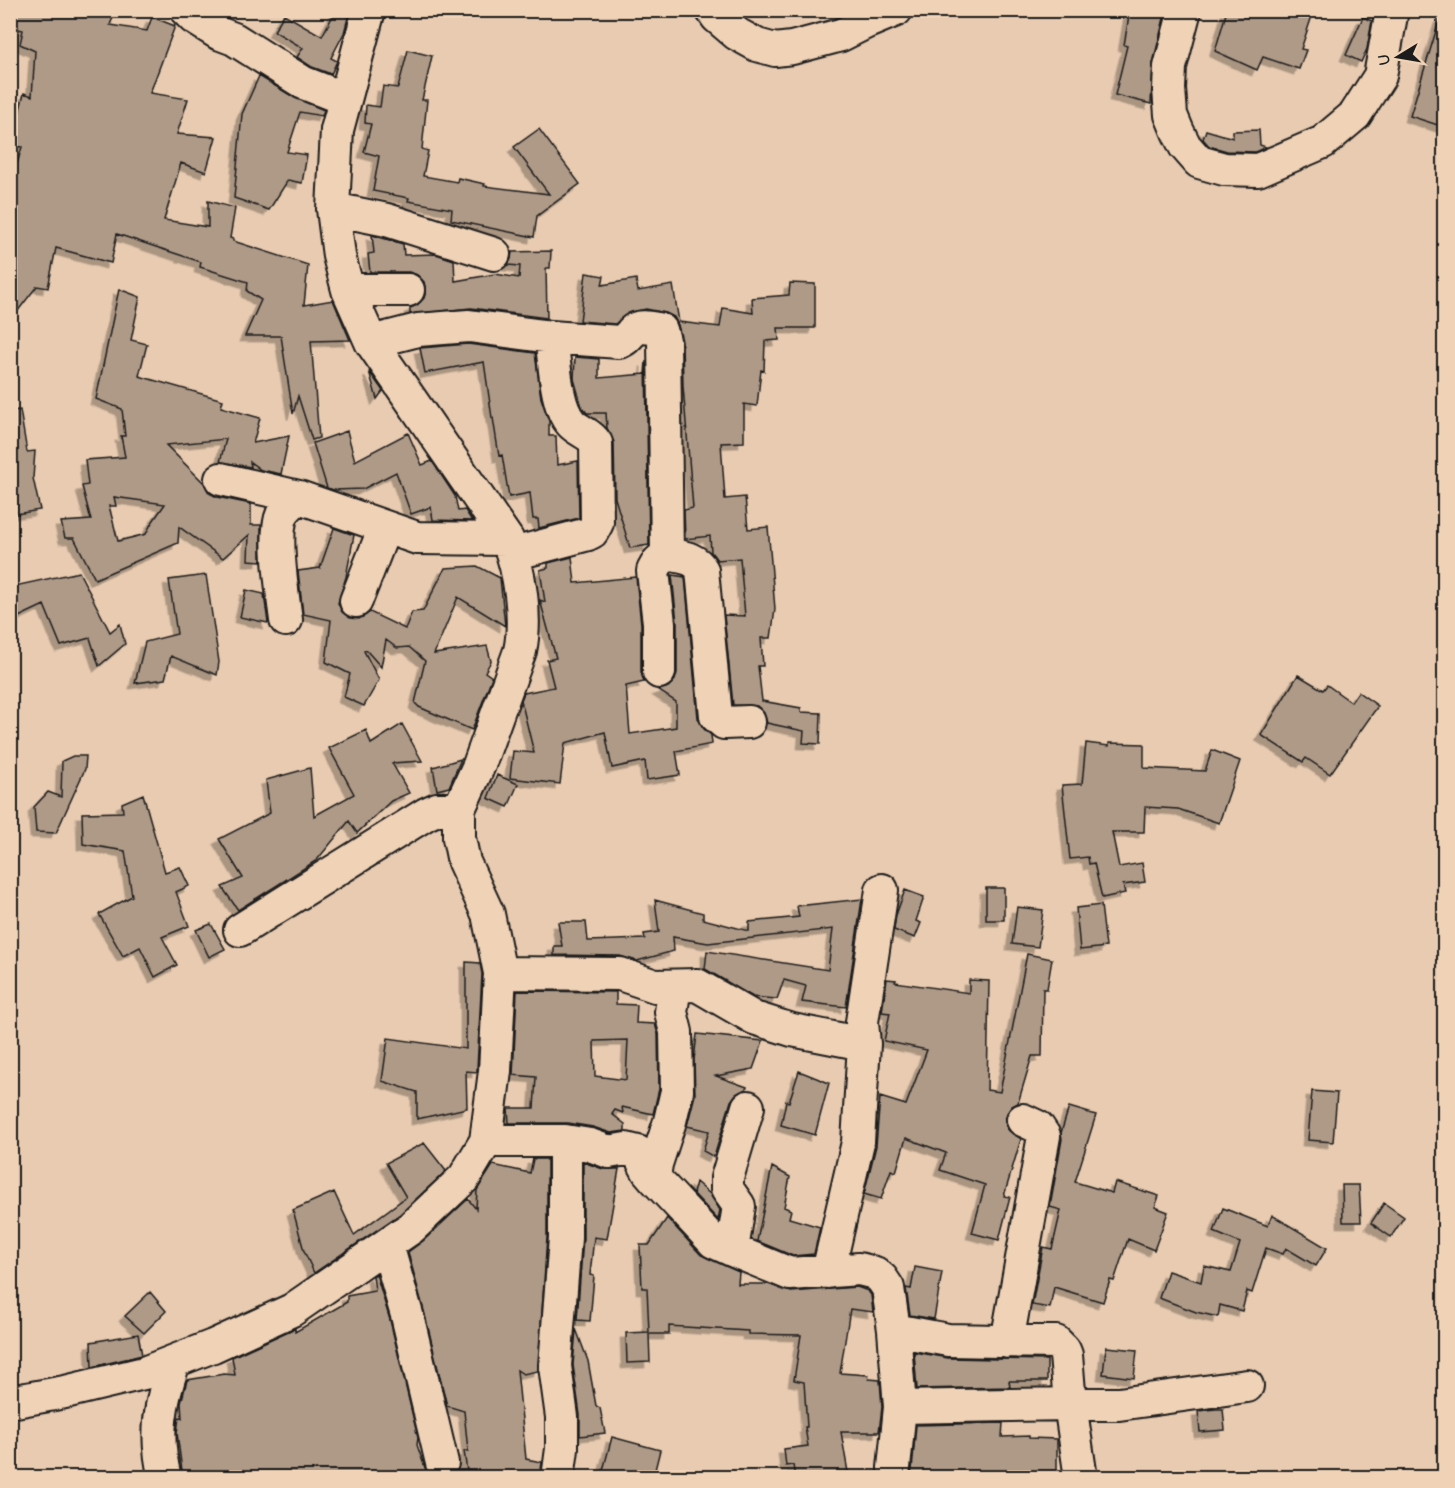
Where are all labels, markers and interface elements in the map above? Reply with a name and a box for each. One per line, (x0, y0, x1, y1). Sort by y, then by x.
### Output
north arrow (1368, 27, 1428, 87)
text: U (1374, 53, 1394, 67)

